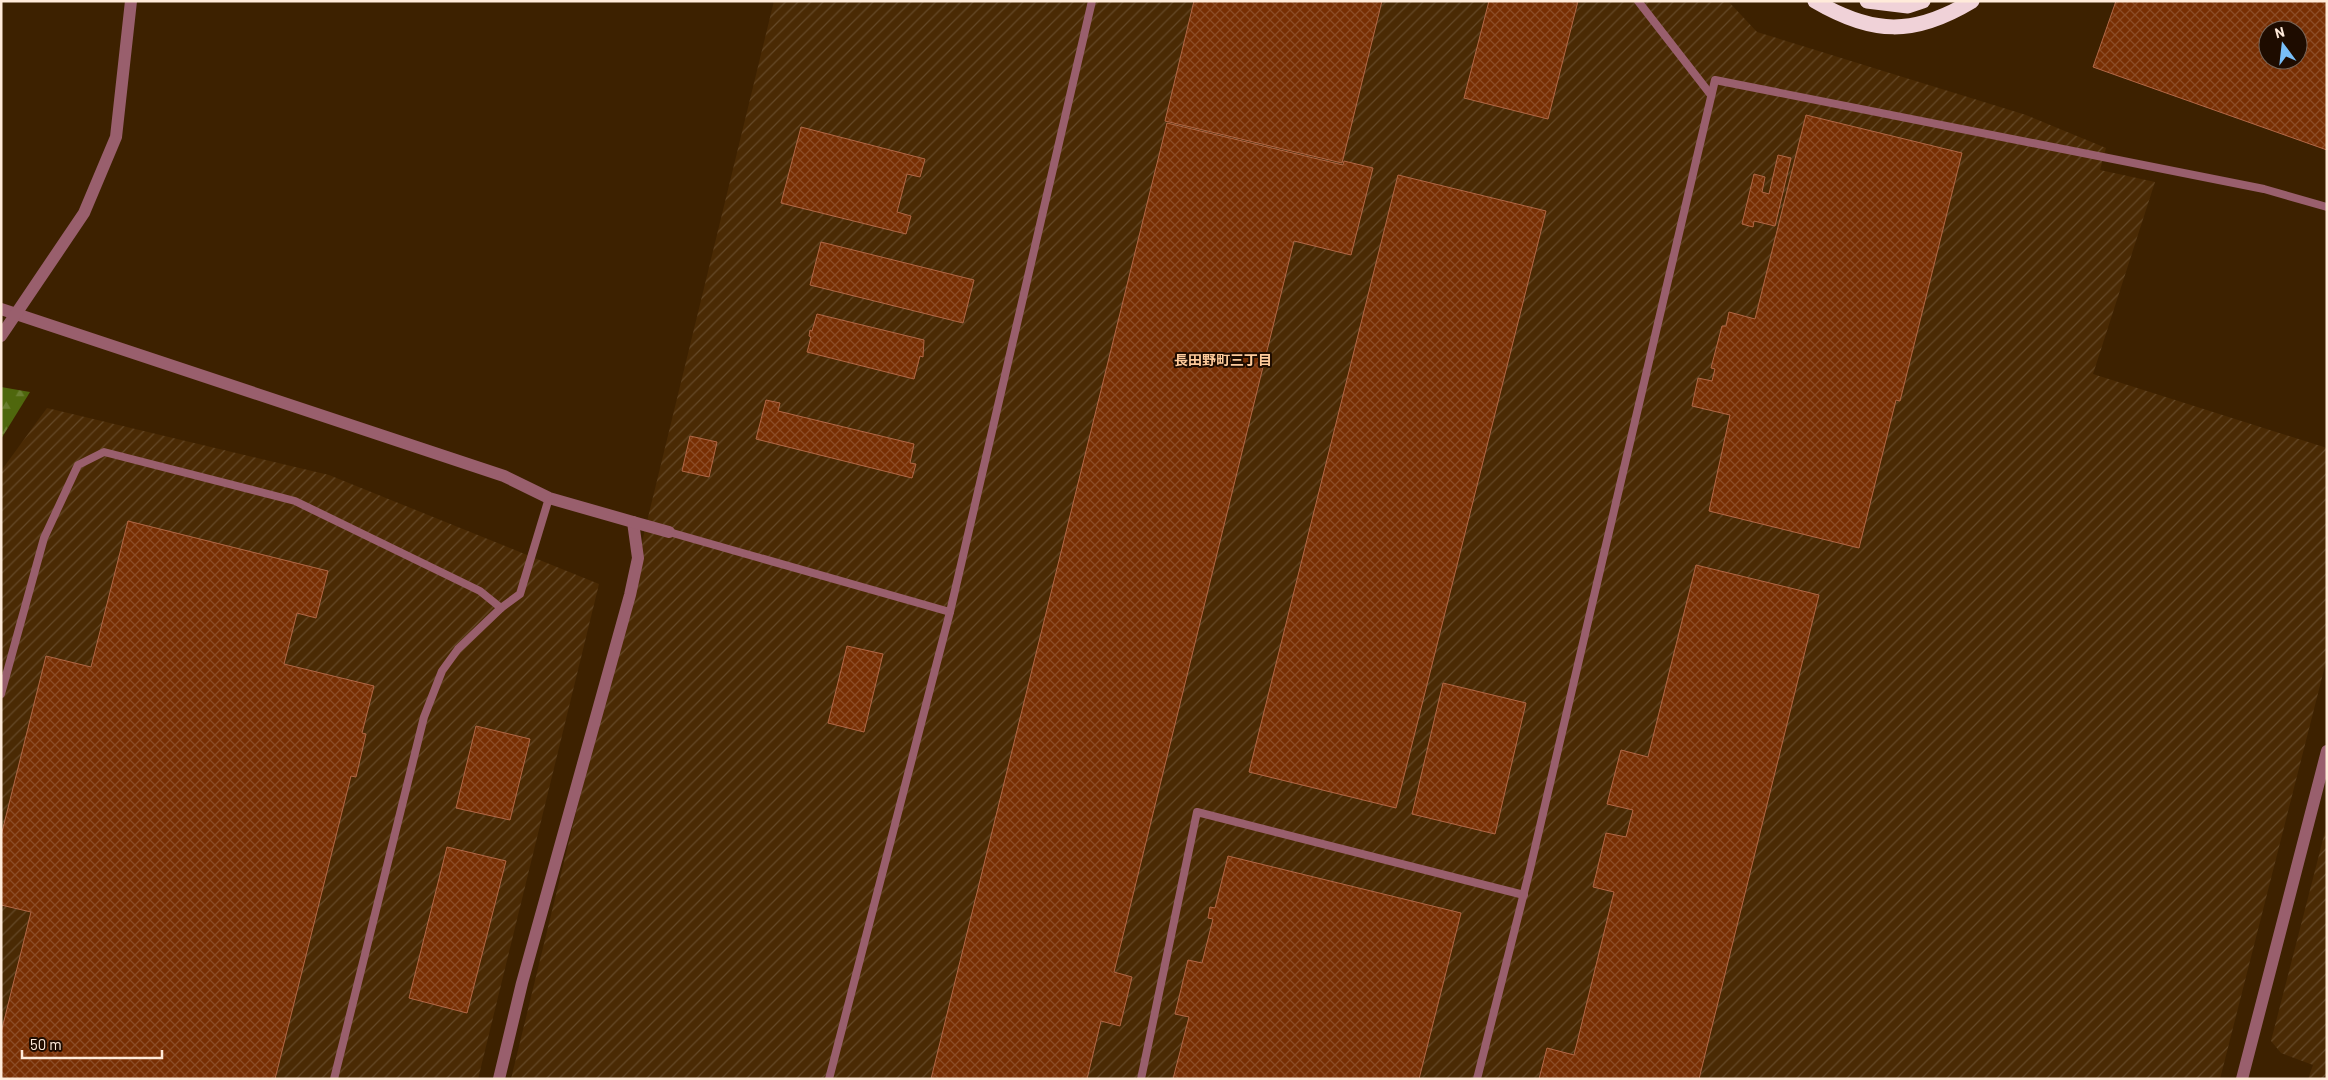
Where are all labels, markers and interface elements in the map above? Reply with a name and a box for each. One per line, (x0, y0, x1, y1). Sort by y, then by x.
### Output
north arrow (2258, 20, 2308, 70)
text: N (2273, 23, 2286, 41)
district label: 長田野町三丁目 (1174, 351, 1272, 368)
scale bar (22, 1028, 162, 1060)
text: 50 m (30, 1035, 62, 1053)

